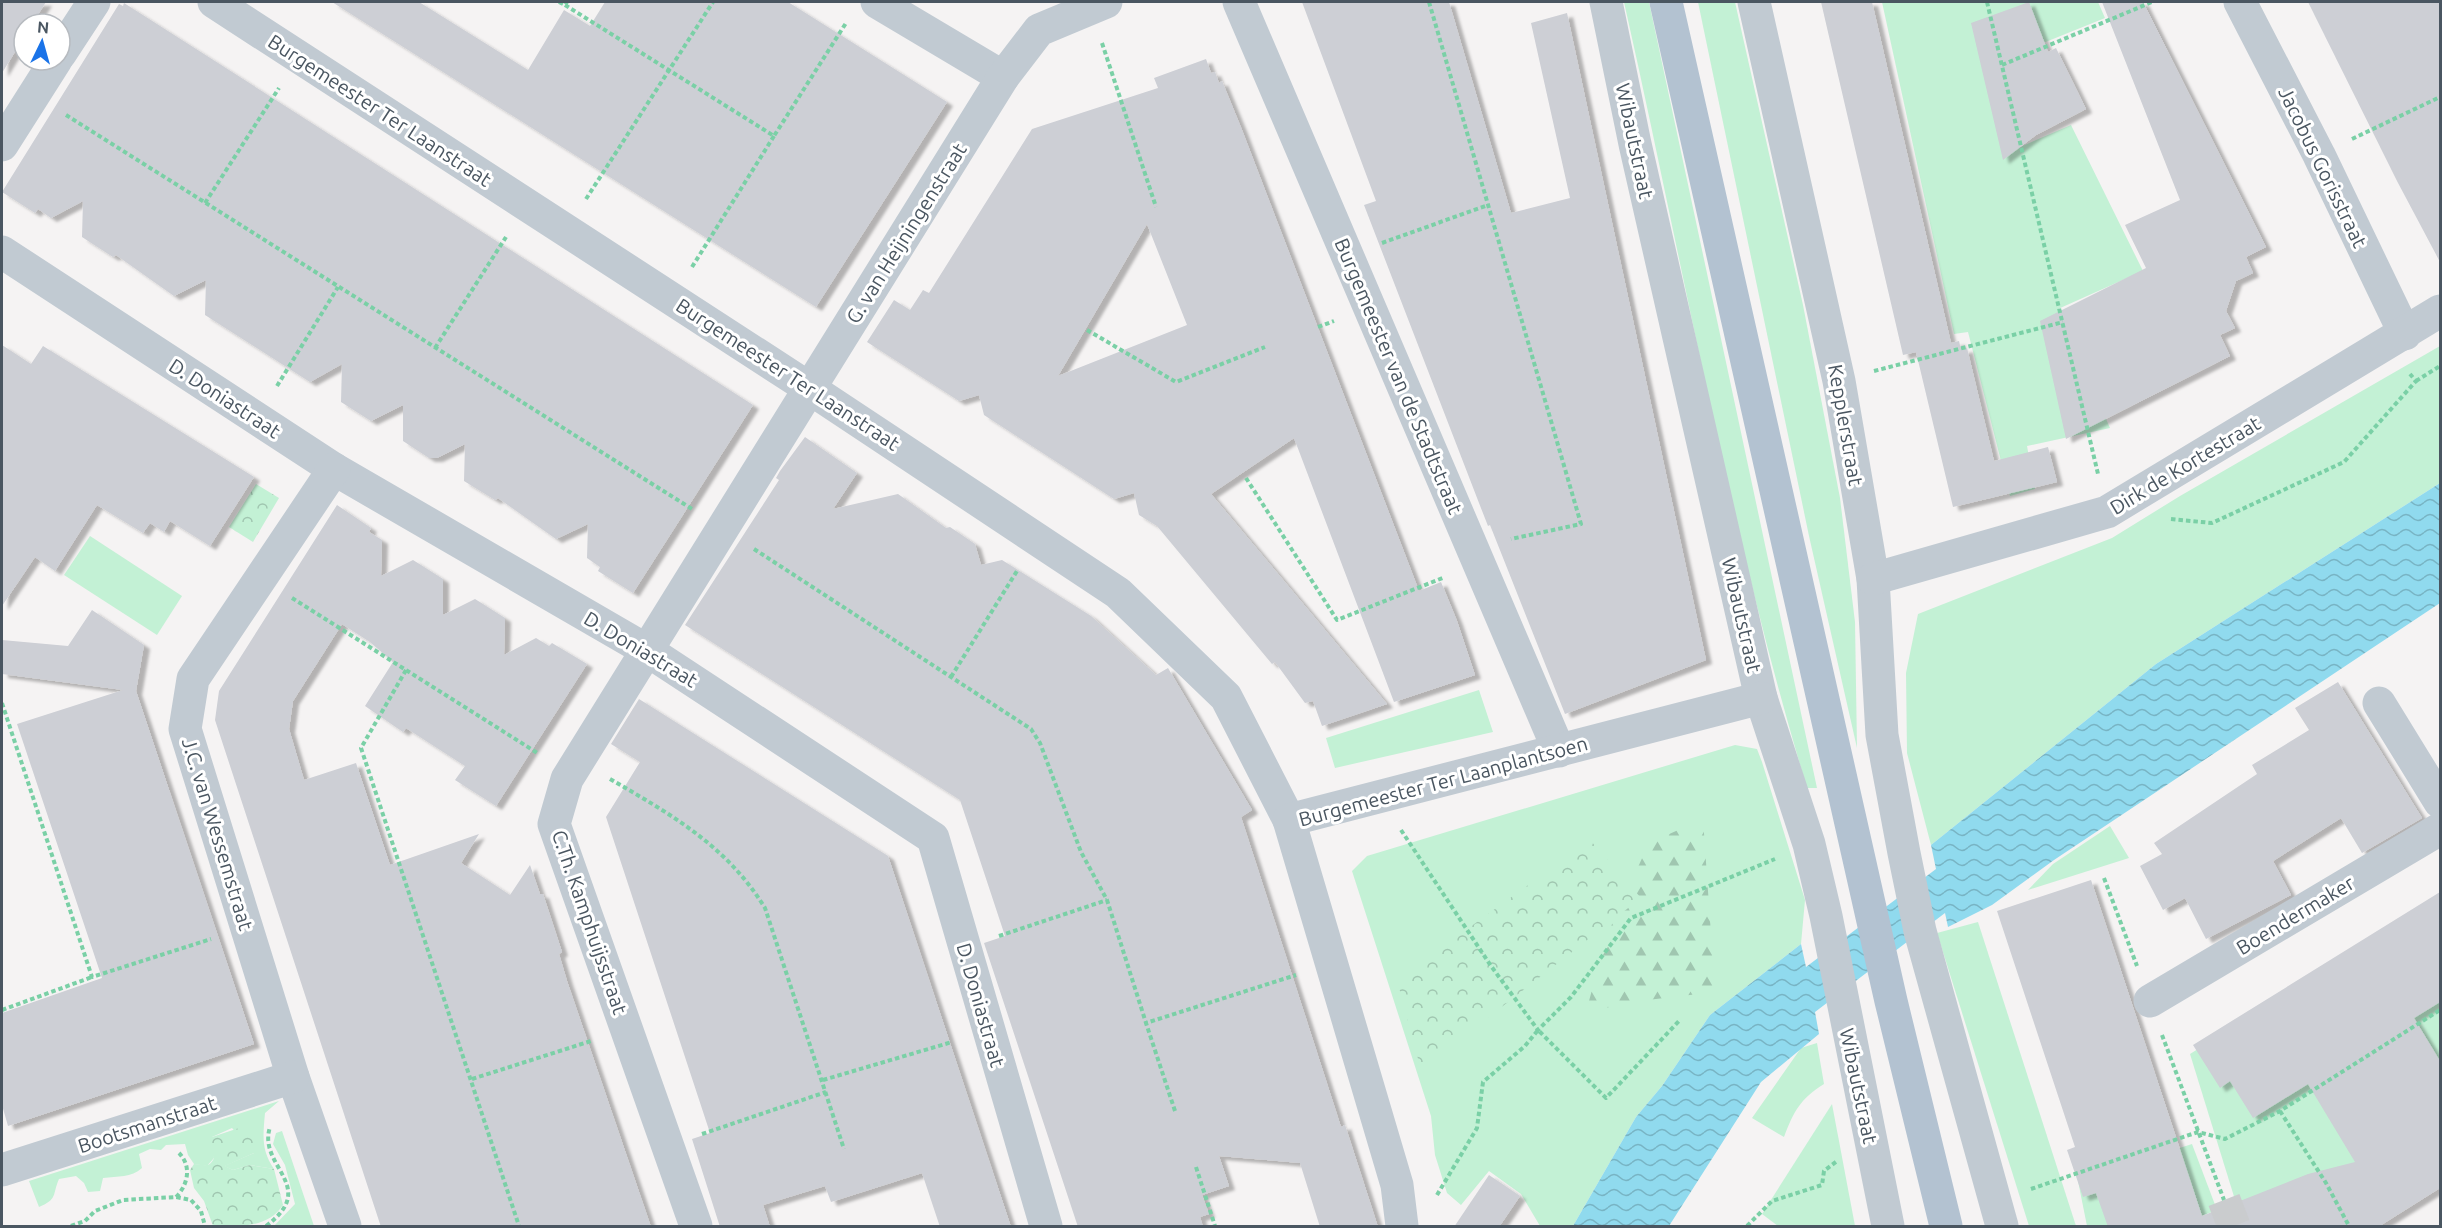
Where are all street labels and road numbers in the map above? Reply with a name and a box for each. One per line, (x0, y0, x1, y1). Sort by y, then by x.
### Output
street label: Burgemeester Ter Laanstraat (264, 29, 496, 191)
street label: Wibautstraat (1612, 81, 1658, 201)
street label: Jacobus Gorisstraat (2274, 83, 2372, 251)
street label: G. van Heijningenstraat (841, 139, 971, 327)
street label: Burgemeester van de Stadtstraat (1330, 235, 1468, 517)
street label: Burgemeester Ter Laanstraat (672, 293, 904, 455)
street label: D. Doniastraat (165, 353, 285, 443)
street label: Kepplerstraat (1824, 363, 1868, 488)
street label: Dirk de Kortestraat (2106, 411, 2264, 519)
street label: Wibautstraat (1718, 555, 1766, 675)
street label: D. Doniastraat (580, 606, 702, 692)
street label: Burgemeester Ter Laanplantsoen (1296, 731, 1590, 831)
street label: J.C. van Wessemstraat (178, 735, 258, 933)
street label: C.Th. Kamphuijsstraat (548, 827, 632, 1017)
street label: Boendermaker (2232, 871, 2358, 959)
street label: D. Doniastraat (952, 940, 1010, 1070)
street label: Wibautstraat (1836, 1026, 1882, 1146)
street label: Bootsmanstraat (75, 1091, 219, 1157)

